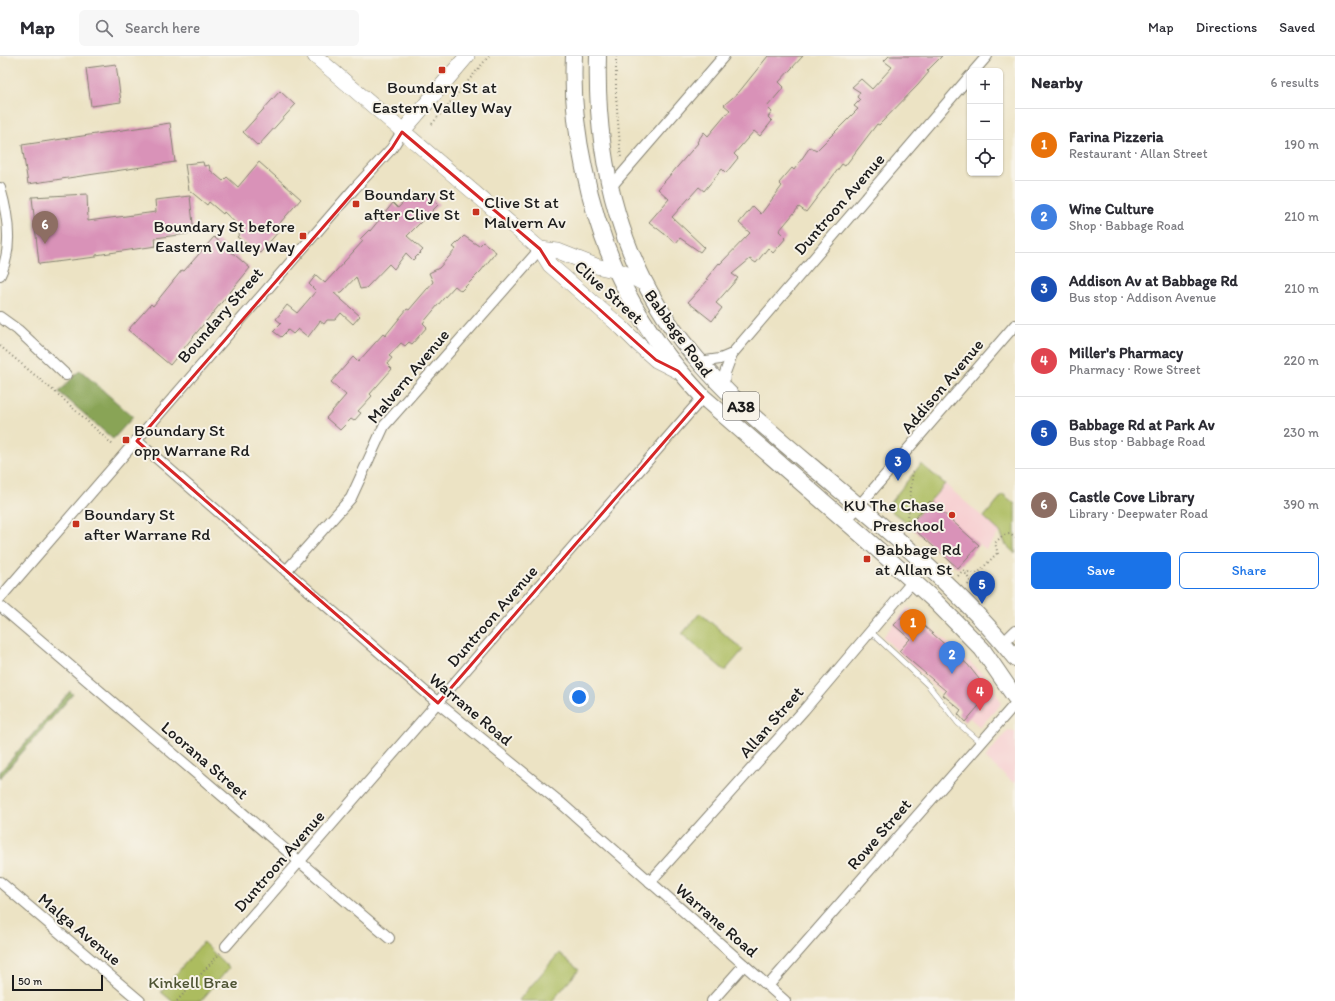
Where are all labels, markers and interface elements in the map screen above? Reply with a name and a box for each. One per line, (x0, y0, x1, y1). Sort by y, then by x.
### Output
search box (79, 10, 359, 46)
text: Map (20, 16, 55, 39)
icon: search (93, 17, 115, 39)
text: Search here (125, 19, 200, 37)
text: Map (1148, 19, 1174, 36)
text: Directions (1196, 19, 1257, 36)
text: Saved (1279, 19, 1315, 36)
marker: Boundary St at Eastern Valley Way (437, 65, 447, 75)
map controls (967, 68, 1003, 176)
button: + (967, 68, 1003, 104)
text: Nearby (1031, 72, 1083, 92)
text: 6 results (1271, 75, 1319, 90)
place label: Boundary St at Eastern Valley Way (372, 77, 512, 117)
button: − (967, 104, 1003, 140)
text: Farina Pizzeria (1069, 128, 1164, 146)
text: 1 (1041, 137, 1047, 152)
text: 190 m (1284, 137, 1319, 152)
button: locate (967, 140, 1003, 176)
text: Restaurant · Allan Street (1069, 146, 1208, 161)
street label: Duntroon Avenue (789, 149, 889, 259)
place label: Boundary St after Clive St (364, 184, 460, 224)
place label: Clive St at Malvern Av (484, 192, 566, 232)
marker: Boundary St after Clive St (351, 199, 361, 209)
text: Wine Culture (1069, 200, 1154, 218)
marker: Clive St at Malvern Av (471, 207, 481, 217)
text: 2 (1041, 209, 1047, 224)
text: 210 m (1284, 209, 1319, 224)
pin: 6 (32, 211, 58, 244)
place label: Boundary St before Eastern Valley Way (154, 216, 295, 256)
text: Shop · Babbage Road (1069, 218, 1184, 233)
marker: Boundary St before Eastern Valley Way (298, 231, 308, 241)
street label: Clive Street (571, 256, 648, 328)
street label: Boundary Street (173, 263, 267, 367)
text: Addison Av at Babbage Rd (1069, 272, 1238, 290)
text: 3 (1040, 281, 1048, 296)
text: 210 m (1284, 281, 1319, 296)
street label: Babbage Road (641, 285, 718, 381)
text: Bus stop · Addison Avenue (1069, 290, 1216, 305)
street label: Malvern Avenue (363, 325, 453, 427)
street label: Addison Avenue (897, 335, 987, 437)
text: Miller's Pharmacy (1069, 344, 1183, 362)
text: 4 (1040, 353, 1048, 368)
text: 220 m (1283, 353, 1319, 368)
text: Pharmacy · Rowe Street (1069, 362, 1201, 377)
road number: A38 (723, 392, 759, 420)
text: Babbage Rd at Park Av (1069, 416, 1215, 434)
place label: Boundary St opp Warrane Rd (134, 420, 250, 460)
text: 5 (1041, 425, 1047, 440)
text: 230 m (1283, 425, 1319, 440)
text: Bus stop · Babbage Road (1069, 434, 1205, 449)
marker: Boundary St opp Warrane Rd (121, 435, 131, 445)
pin: 3 (885, 448, 911, 481)
text: Castle Cove Library (1069, 488, 1194, 506)
place label: KU The Chase Preschool (844, 495, 944, 535)
text: 6 (1041, 497, 1047, 512)
text: 390 m (1283, 497, 1319, 512)
place label: Boundary St after Warrane Rd (84, 504, 210, 544)
text: Library · Deepwater Road (1069, 506, 1208, 521)
marker: KU The Chase Preschool (947, 510, 957, 520)
marker: Boundary St after Warrane Rd (71, 519, 81, 529)
place label: Babbage Rd at Allan St (875, 539, 962, 579)
button: Save (1031, 552, 1171, 589)
button: Share (1179, 552, 1319, 589)
marker: Babbage Rd at Allan St (862, 554, 872, 564)
street label: Duntroon Avenue (442, 561, 542, 671)
pin: 5 (969, 571, 995, 604)
pin: 1 (900, 609, 926, 642)
pin: 2 (939, 641, 965, 674)
street label: Warrane Road (425, 668, 517, 750)
pin: 4 (967, 678, 993, 711)
street label: Allan Street (735, 682, 807, 762)
your location (569, 687, 589, 707)
street label: Loorana Street (157, 717, 253, 804)
street label: Rowe Street (843, 794, 915, 874)
street label: Duntroon Avenue (229, 806, 329, 916)
street label: Warrane Road (672, 879, 763, 962)
street label: Malga Avenue (35, 889, 125, 969)
park label: Kinkell Brae (148, 972, 238, 992)
scale bar (12, 973, 103, 992)
text: 50 m (18, 975, 42, 988)

